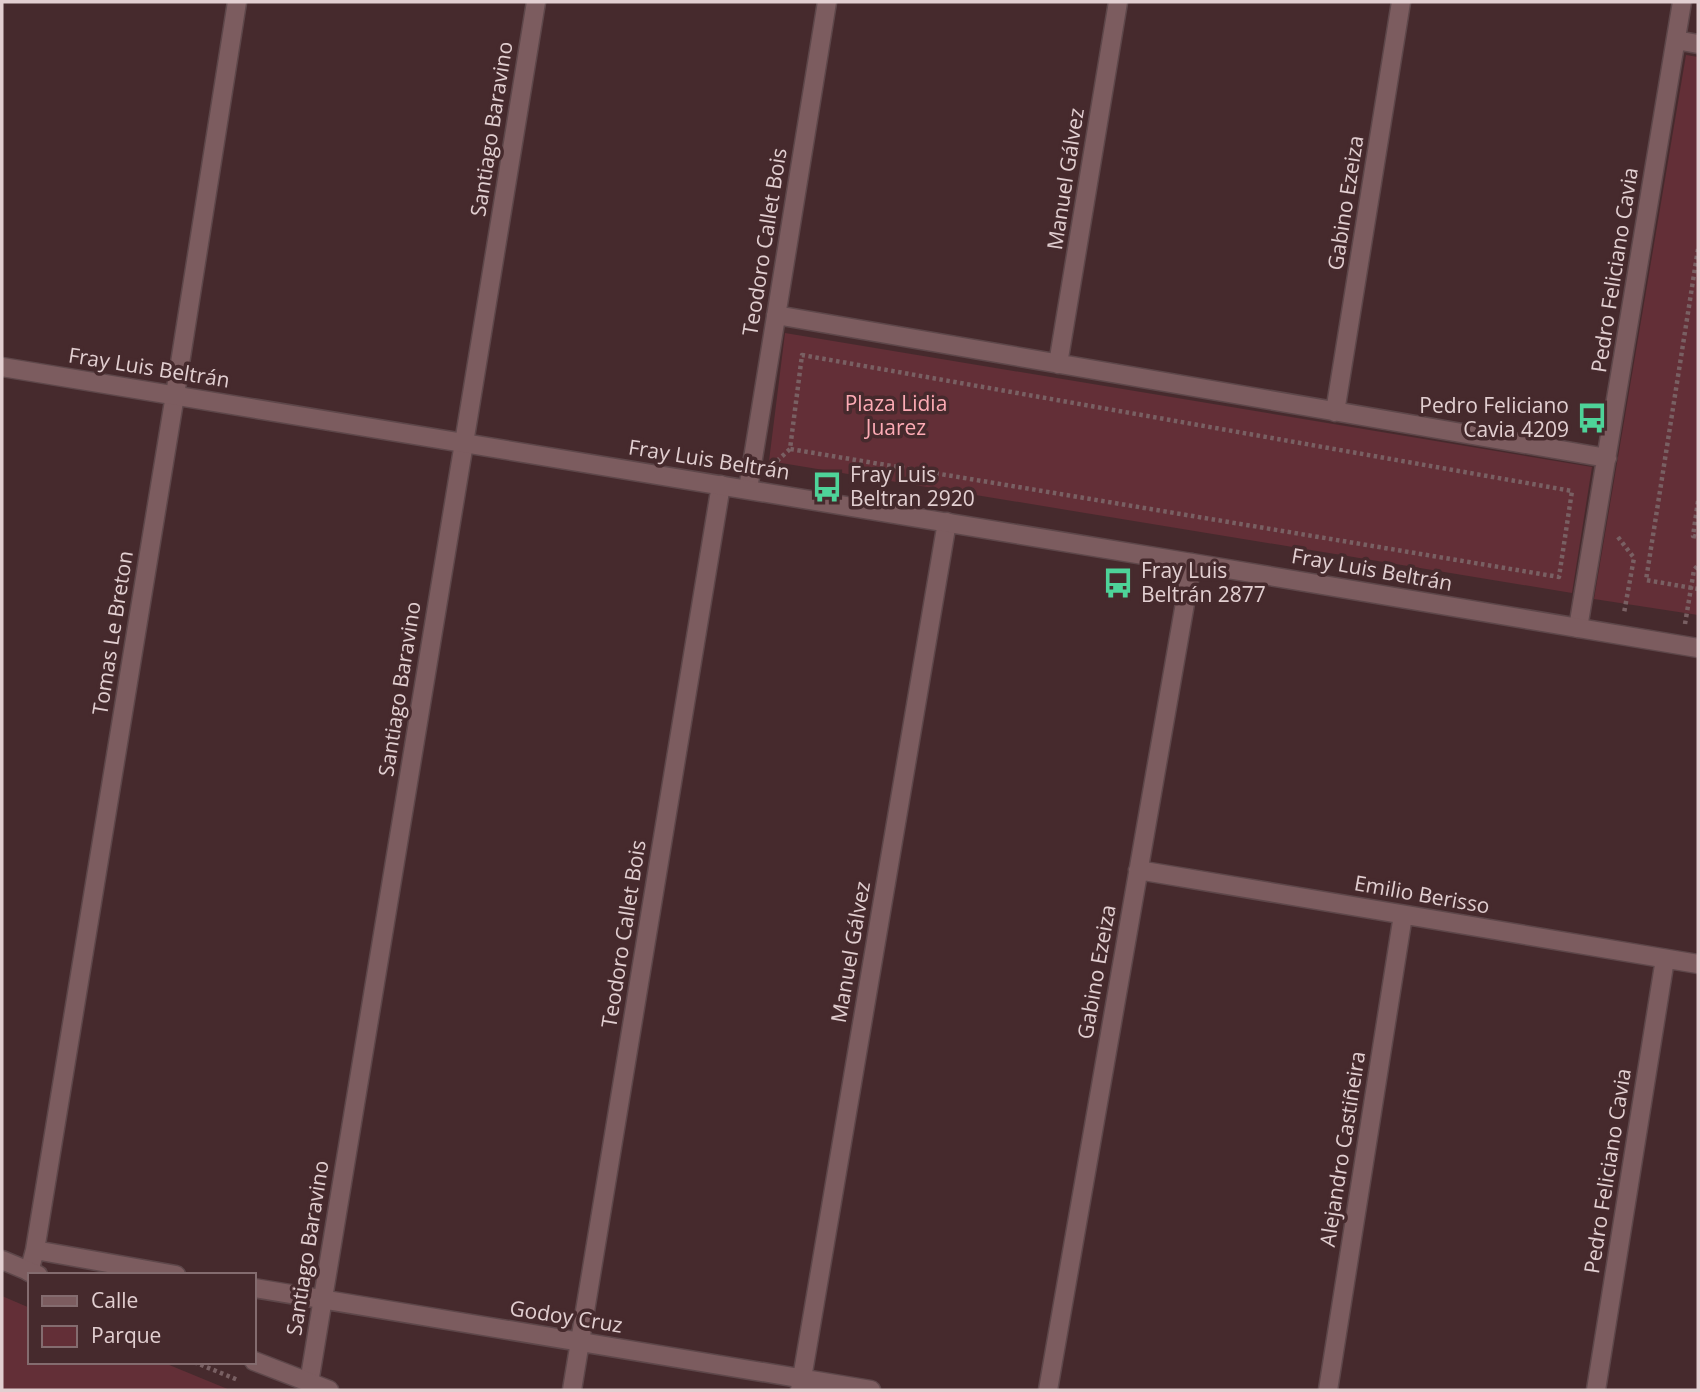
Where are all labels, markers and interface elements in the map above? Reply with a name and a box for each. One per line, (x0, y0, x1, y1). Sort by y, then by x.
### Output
street label: Santiago Baravino (463, 39, 519, 218)
street label: Manuel Gálvez (1040, 106, 1090, 252)
street label: Gabino Ezeiza (1321, 133, 1369, 272)
street label: Teodoro Callet Bois (735, 146, 793, 338)
street label: Pedro Feliciano Cavia (1584, 165, 1644, 375)
street label: Fray Luis Beltrán (66, 340, 232, 394)
park label: Plaza Lidia Juarez (845, 389, 947, 441)
place label: Pedro Feliciano Cavia 4209 (1419, 391, 1569, 443)
bus stop icon: Pedro Feliciano Cavia 4209 (1575, 401, 1609, 435)
street label: Fray Luis Beltrán (626, 432, 792, 486)
place label: Fray Luis Beltran 2920 (850, 460, 975, 512)
bus stop icon: Fray Luis Beltran 2920 (810, 470, 844, 504)
street label: Fray Luis Beltrán (1290, 541, 1455, 597)
street label: Tomas Le Breton (85, 549, 139, 717)
place label: Fray Luis Beltrán 2877 (1141, 556, 1266, 608)
bus stop icon: Fray Luis Beltrán 2877 (1101, 566, 1135, 600)
street label: Santiago Baravino (371, 599, 427, 778)
street label: Teodoro Callet Bois (594, 838, 652, 1030)
street label: Emilio Berisso (1352, 868, 1492, 920)
street label: Manuel Gálvez (824, 879, 876, 1025)
street label: Gabino Ezeiza (1070, 902, 1122, 1041)
street label: Alejandro Castiñeira (1313, 1049, 1371, 1249)
street label: Pedro Feliciano Cavia (1577, 1066, 1637, 1276)
street label: Santiago Baravino (279, 1158, 335, 1337)
legend (28, 1273, 256, 1364)
text: Calle (91, 1286, 138, 1314)
street label: Godoy Cruz (508, 1293, 625, 1339)
text: Parque (91, 1321, 161, 1349)

